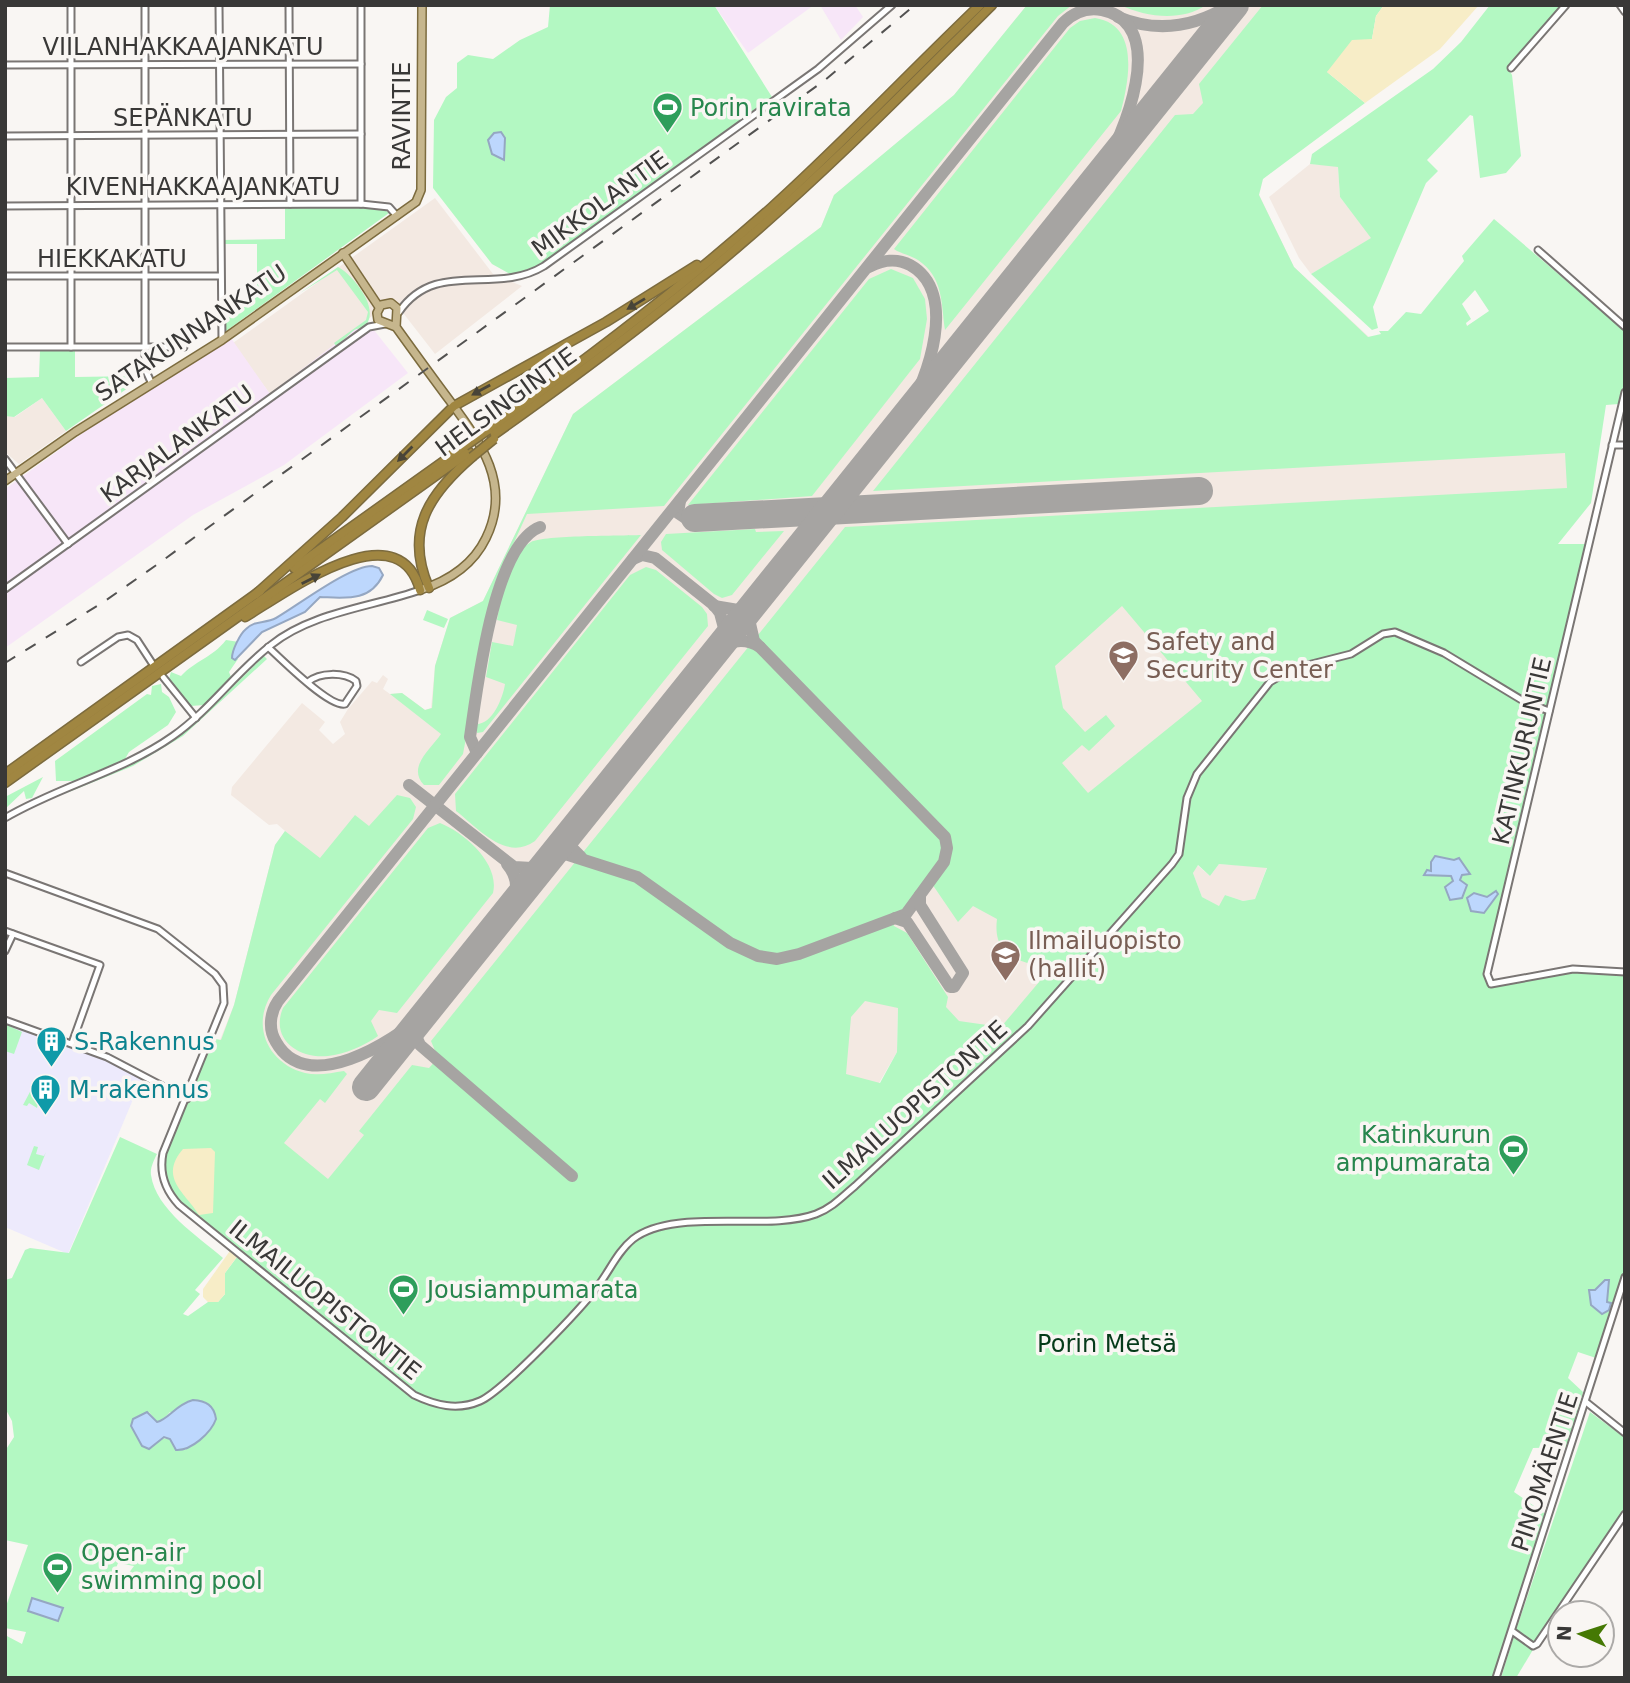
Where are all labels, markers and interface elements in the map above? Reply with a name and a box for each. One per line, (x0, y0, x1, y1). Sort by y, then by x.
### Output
street label: VIILANHAKKAAJANKATU (42, 33, 324, 61)
street label: RAVINTIE (388, 62, 416, 170)
sports icon: Porin ravirata (650, 91, 684, 135)
place label: Porin ravirata (690, 94, 852, 122)
street label: SEPÄNKATU (113, 103, 253, 132)
street label: MIKKOLANTIE (526, 145, 674, 263)
street label: KIVENHAKKAAJANKATU (66, 173, 340, 201)
street label: HIEKKAKATU (37, 245, 187, 273)
street label: SATAKUNNANKATU (90, 259, 292, 407)
one-way arrow (627, 298, 646, 310)
street label: HELSINGINTIE (430, 341, 582, 463)
street label: KARJALANKATU (95, 379, 259, 509)
one-way arrow (471, 384, 491, 396)
one-way arrow (397, 446, 413, 462)
one-way arrow (301, 573, 321, 585)
place label: Safety and Security Center (1146, 628, 1333, 684)
school or university icon: Safety and Security Center (1106, 639, 1140, 683)
street label: KATINKURUNTIE (1487, 655, 1557, 847)
place label: Ilmailuopisto (hallit) (1028, 927, 1182, 983)
school or university icon: Ilmailuopisto (hallit) (988, 938, 1022, 982)
street label: ILMAILUOPISTONTIE (817, 1015, 1013, 1195)
building icon: S-Rakennus (34, 1025, 68, 1069)
place label: S-Rakennus (74, 1028, 215, 1056)
building icon: M-rakennus (29, 1073, 63, 1117)
place label: M-rakennus (69, 1076, 209, 1104)
place label: Katinkurun ampumarata (1336, 1121, 1491, 1177)
sports icon: Katinkurun ampumarata (1497, 1132, 1531, 1176)
street label: ILMAILUOPISTONTIE (224, 1214, 426, 1386)
sports icon: Jousiampumarata (387, 1273, 421, 1317)
place label: Jousiampumarata (425, 1276, 638, 1304)
park label: Porin Metsä (1037, 1330, 1177, 1358)
street label: PINOMÄENTIE (1505, 1389, 1584, 1555)
place label: Open-air swimming pool (81, 1539, 263, 1595)
sports icon: Open-air swimming pool (41, 1550, 75, 1594)
north arrow (1546, 1599, 1616, 1669)
text: N (1553, 1625, 1575, 1642)

